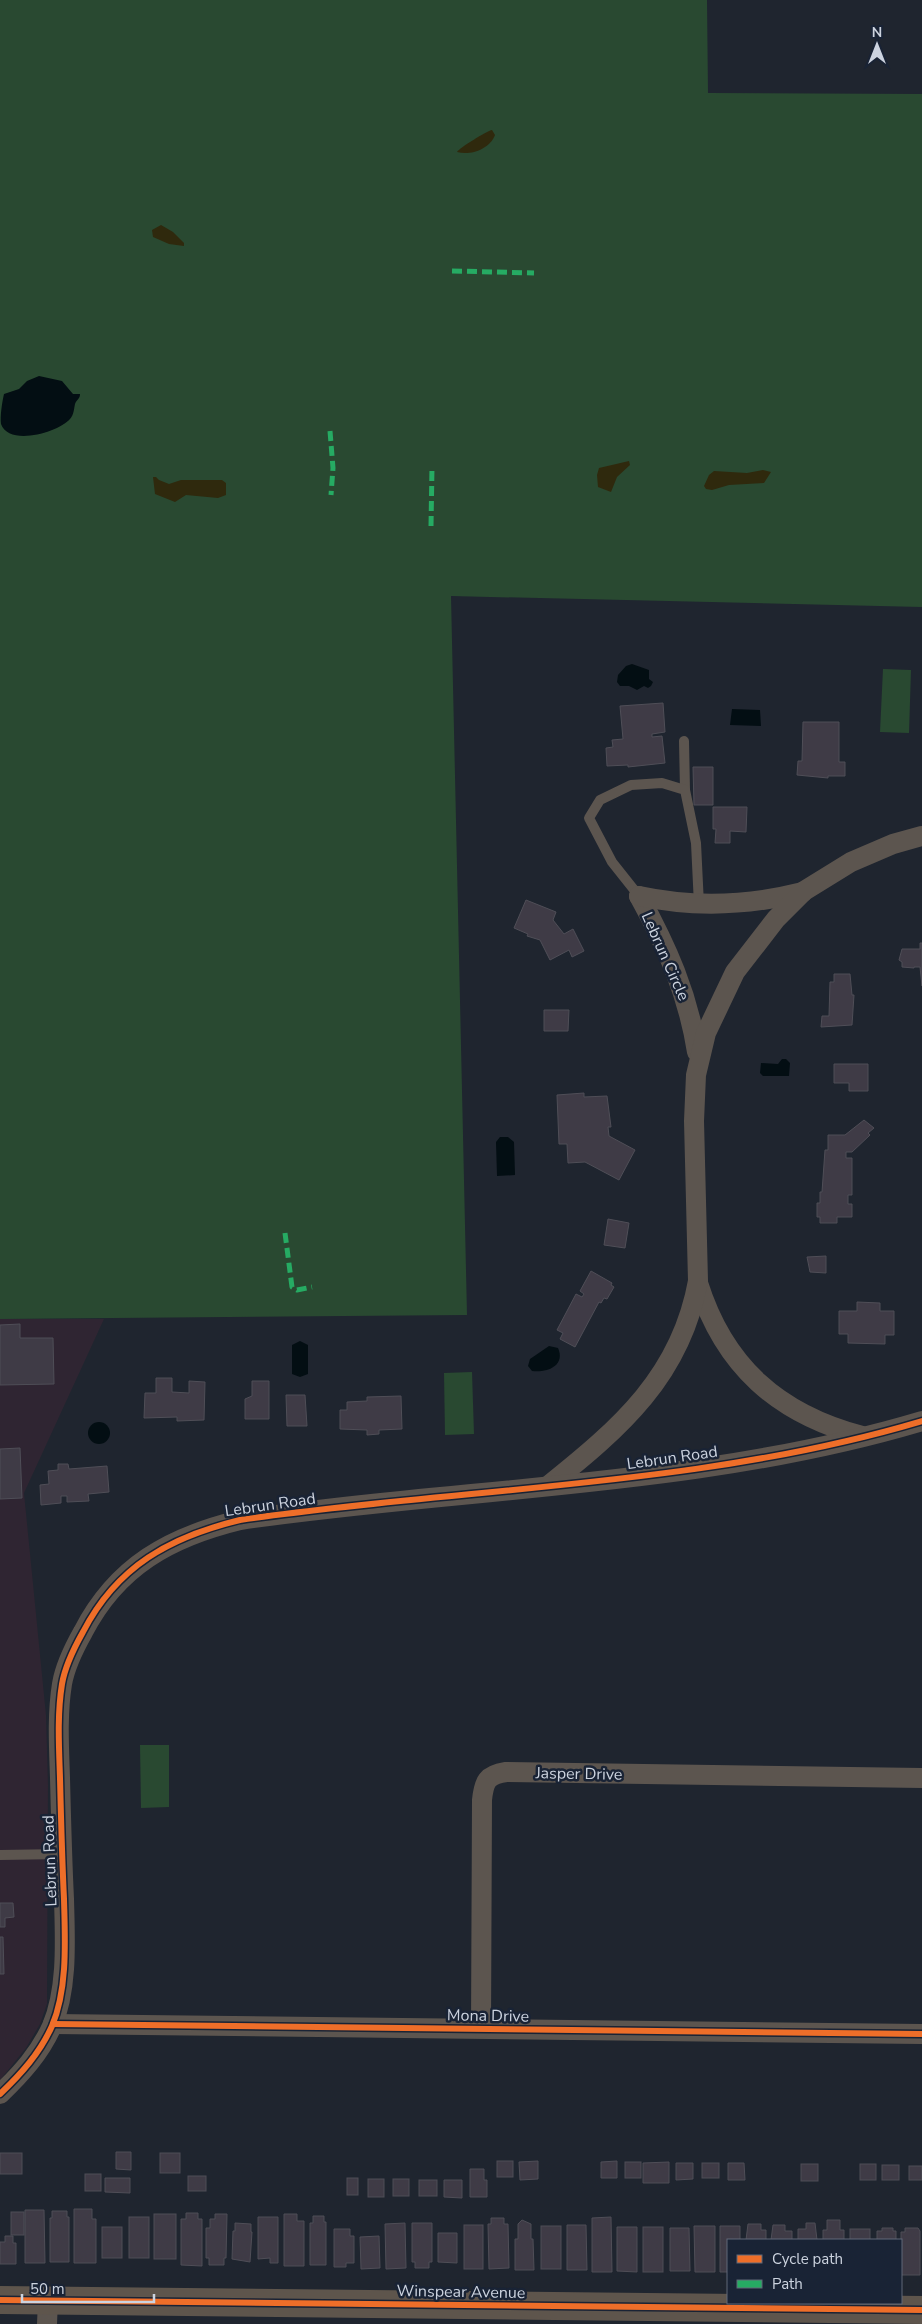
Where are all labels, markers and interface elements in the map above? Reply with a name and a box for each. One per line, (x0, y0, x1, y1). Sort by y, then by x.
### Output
north arrow (852, 20, 902, 70)
text: N (872, 23, 882, 42)
street label: Lebrun Circle (636, 909, 694, 1004)
street label: Lebrun Road (625, 1441, 719, 1475)
street label: Lebrun Road (223, 1488, 317, 1522)
street label: Jasper Drive (534, 1762, 623, 1786)
street label: Lebrun Road (37, 1815, 63, 1907)
street label: Mona Drive (447, 2004, 529, 2028)
legend (727, 2239, 902, 2304)
text: Cycle path (772, 2249, 843, 2269)
scale bar (22, 2272, 155, 2304)
text: Path (772, 2274, 803, 2294)
text: 50 m (30, 2279, 65, 2299)
street label: Winspear Avenue (396, 2280, 526, 2304)

